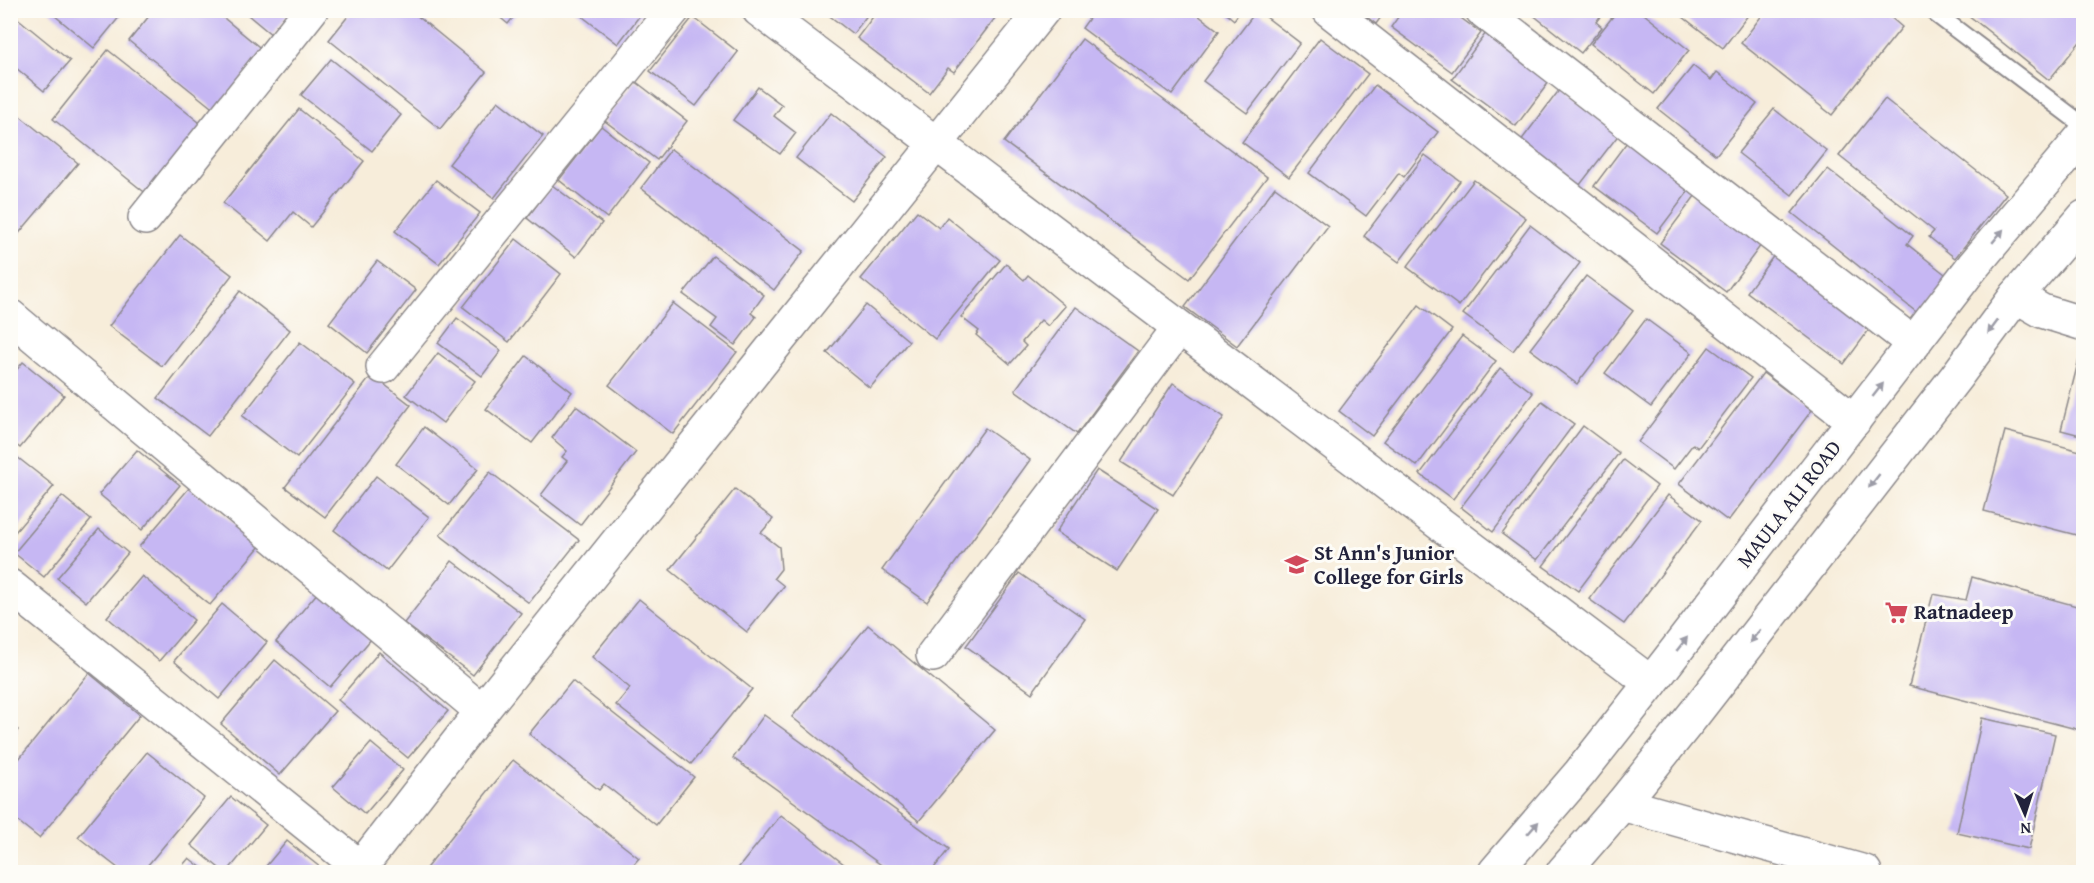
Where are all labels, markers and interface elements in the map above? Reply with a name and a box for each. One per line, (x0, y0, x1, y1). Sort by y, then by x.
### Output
one-way arrow (1992, 228, 2005, 244)
one-way arrow (1987, 319, 1999, 335)
one-way arrow (1872, 382, 1885, 398)
street label: MAULA ALI ROAD (1729, 433, 1848, 574)
one-way arrow (1868, 474, 1880, 489)
place label: St Ann's Junior College for Girls (1314, 537, 1464, 592)
school or university icon: St Ann's Junior College for Girls (1283, 552, 1309, 578)
place label: Ratnadeep (1914, 596, 2014, 627)
supermarket icon: Ratnadeep (1883, 599, 1909, 625)
one-way arrow (1749, 628, 1761, 643)
one-way arrow (1675, 636, 1687, 651)
north arrow (1995, 784, 2055, 844)
text: N (2020, 817, 2032, 841)
one-way arrow (1526, 821, 1539, 836)

